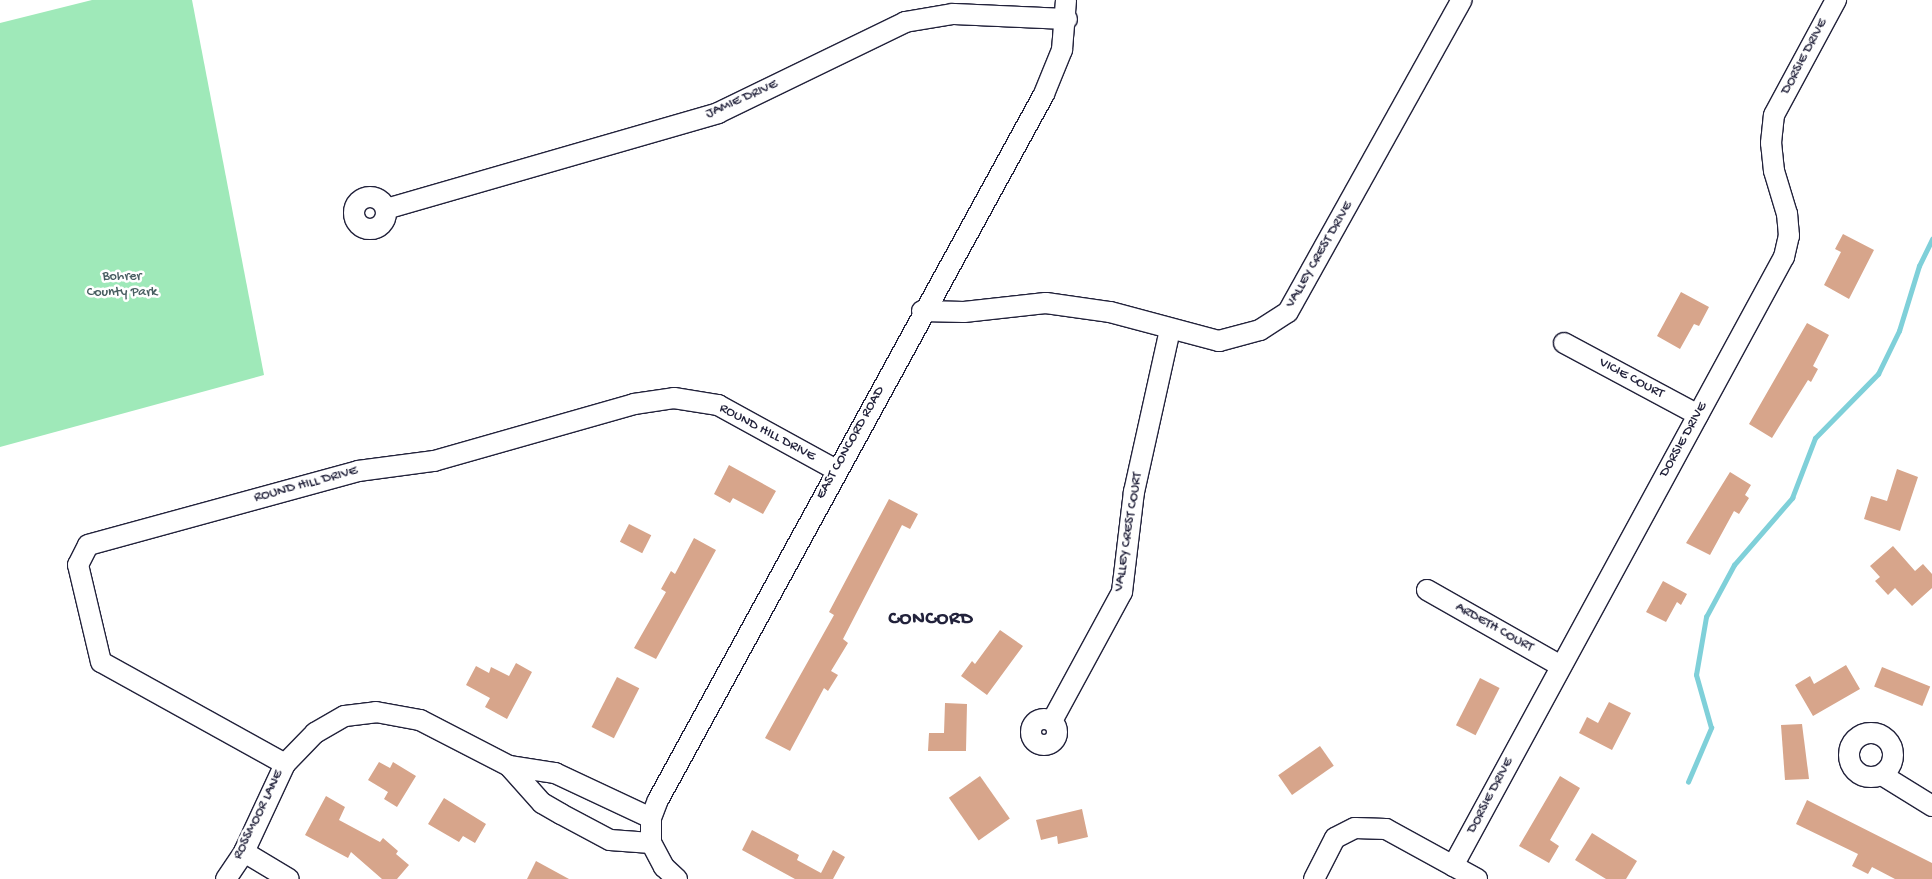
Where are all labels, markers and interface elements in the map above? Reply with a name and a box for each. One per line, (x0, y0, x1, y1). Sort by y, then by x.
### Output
street label: DORSIE DRIVE (1778, 16, 1832, 98)
street label: JAMIE DRIVE (703, 77, 781, 123)
street label: VALLEY CREST DRIVE (1283, 199, 1357, 311)
park label: Bohrer County Park (87, 269, 157, 302)
street label: VICIE COURT (1596, 355, 1666, 403)
street label: EAST CONCORD ROAD (813, 384, 889, 502)
street label: DORSIE DRIVE (1657, 400, 1711, 480)
street label: ROUND HILL DRIVE (716, 401, 818, 465)
street label: ROUND HILL DRIVE (252, 463, 360, 507)
street label: VALLEY CREST COURT (1111, 471, 1147, 593)
street label: ARDETH COURT (1452, 600, 1536, 656)
district label: CONCORD (888, 609, 974, 631)
street label: DORSIE DRIVE (1464, 755, 1518, 837)
street label: ROSSMOOR LANE (230, 768, 288, 862)

